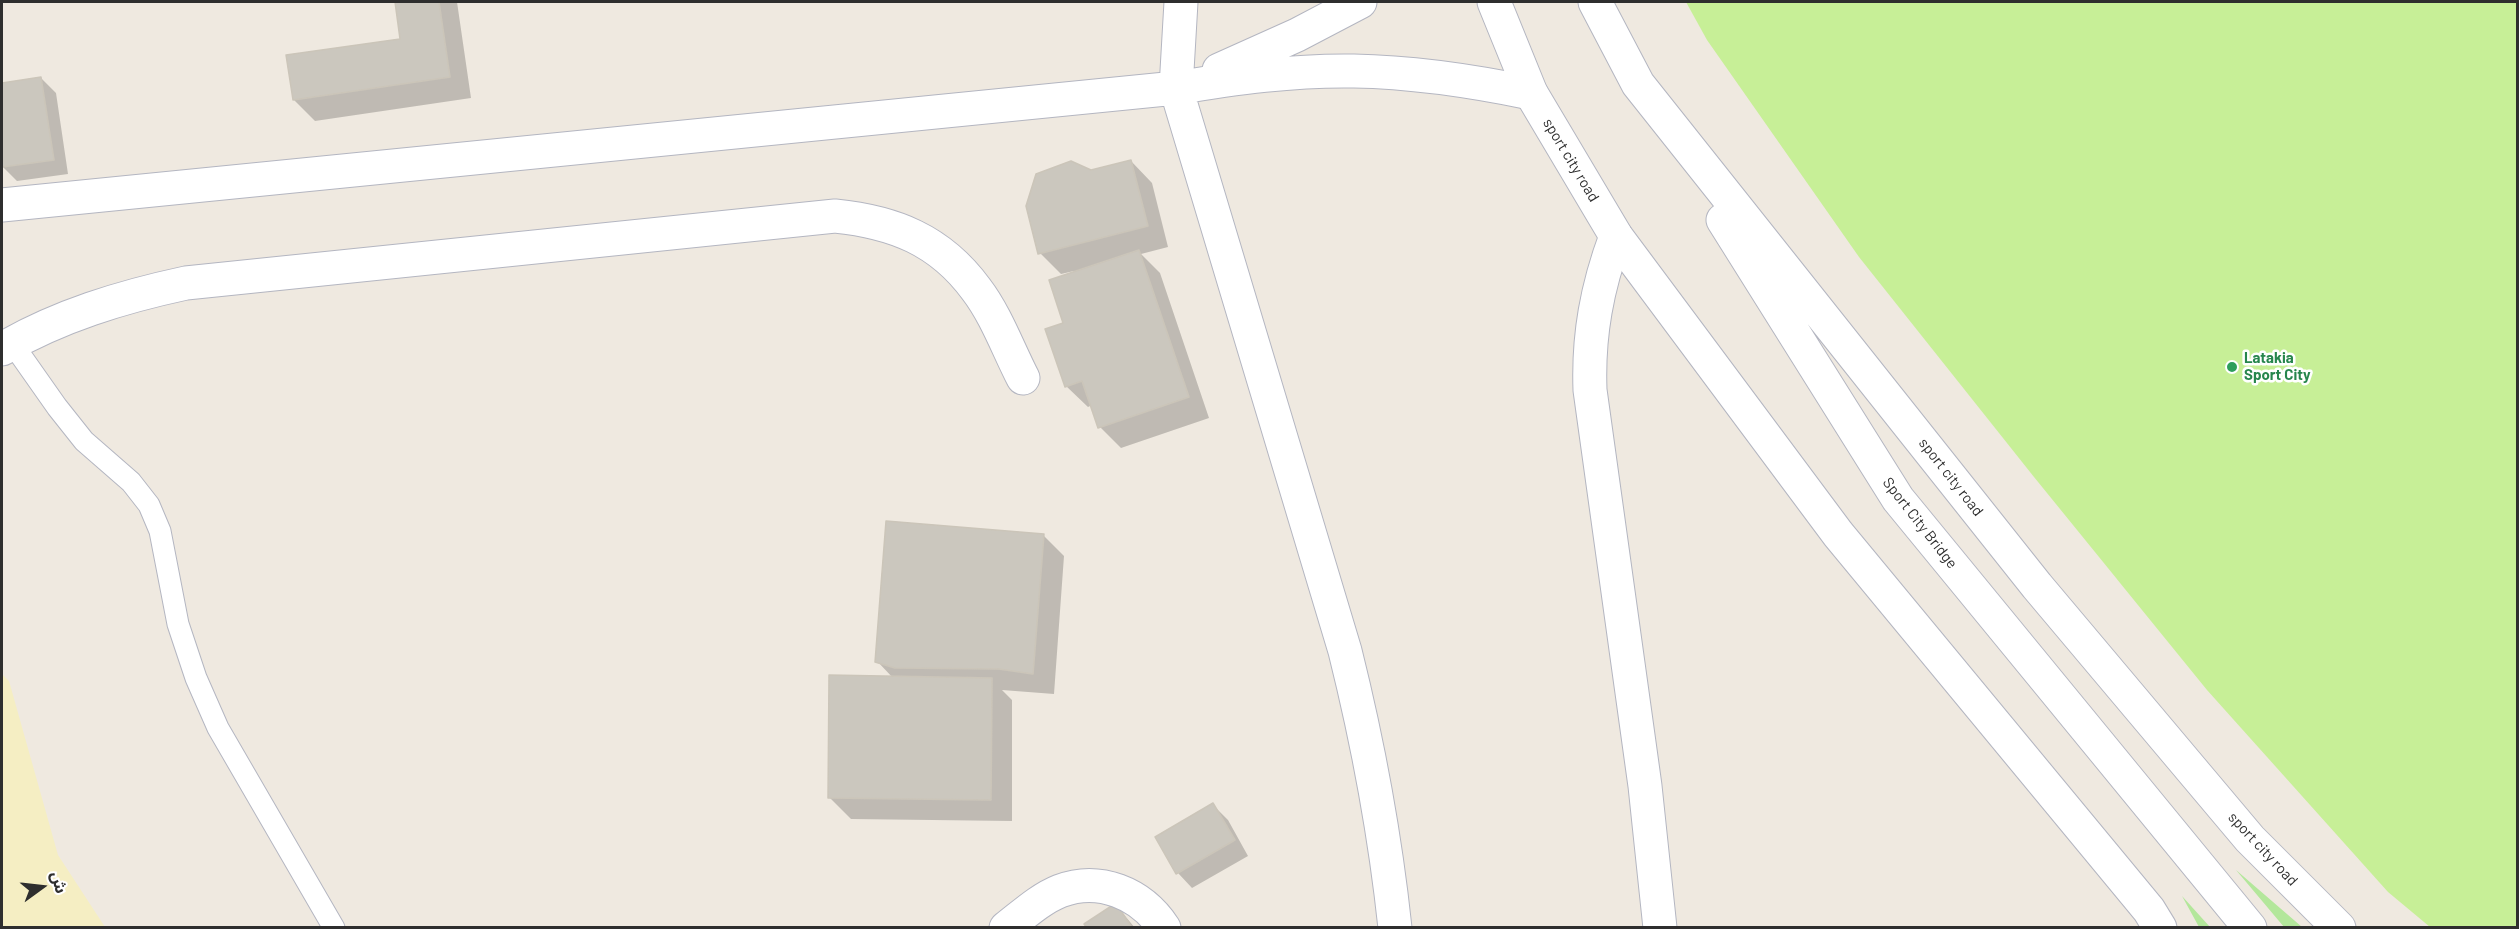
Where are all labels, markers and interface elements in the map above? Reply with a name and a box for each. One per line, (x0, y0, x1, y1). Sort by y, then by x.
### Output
street label: sport city road (1539, 115, 1603, 205)
place label: Latakia Sport City (2244, 349, 2310, 384)
marker: Latakia Sport City (2225, 360, 2239, 374)
street label: sport city road (1915, 434, 1987, 520)
street label: Sport City Bridge (1879, 474, 1961, 572)
street label: sport city road (2224, 808, 2302, 890)
north arrow (12, 857, 72, 917)
text: ش (48, 869, 72, 895)

